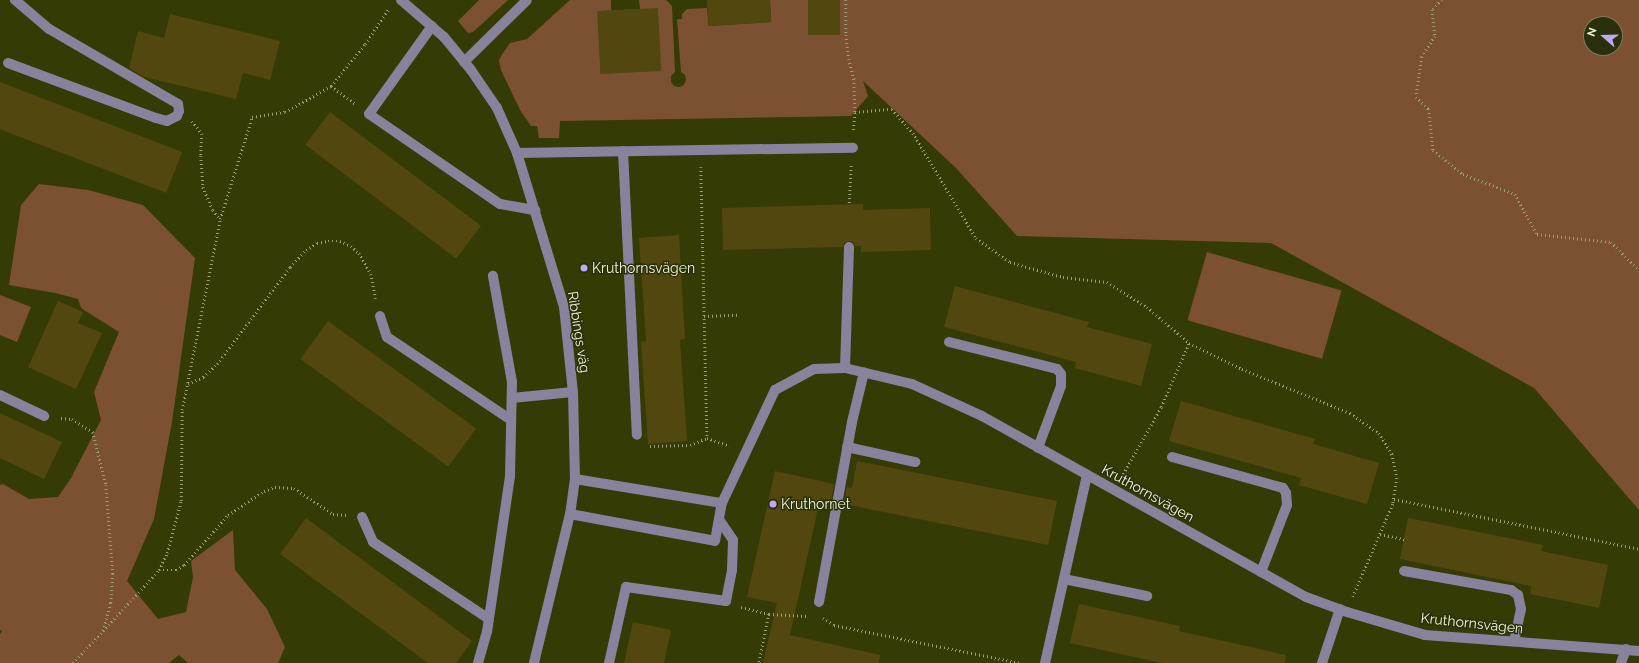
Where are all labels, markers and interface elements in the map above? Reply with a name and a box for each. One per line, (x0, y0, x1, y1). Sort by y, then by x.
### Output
north arrow (1583, 16, 1623, 56)
text: N (1585, 26, 1600, 38)
place label: Kruthornsvägen (592, 260, 695, 276)
marker: Kruthornsvägen (579, 263, 589, 273)
street label: Ribbings väg (564, 290, 594, 374)
street label: Kruthornsvägen (1099, 461, 1197, 525)
place label: Kruthornet (781, 496, 850, 512)
marker: Kruthornet (768, 499, 778, 509)
street label: Kruthornsvägen (1420, 609, 1524, 637)

